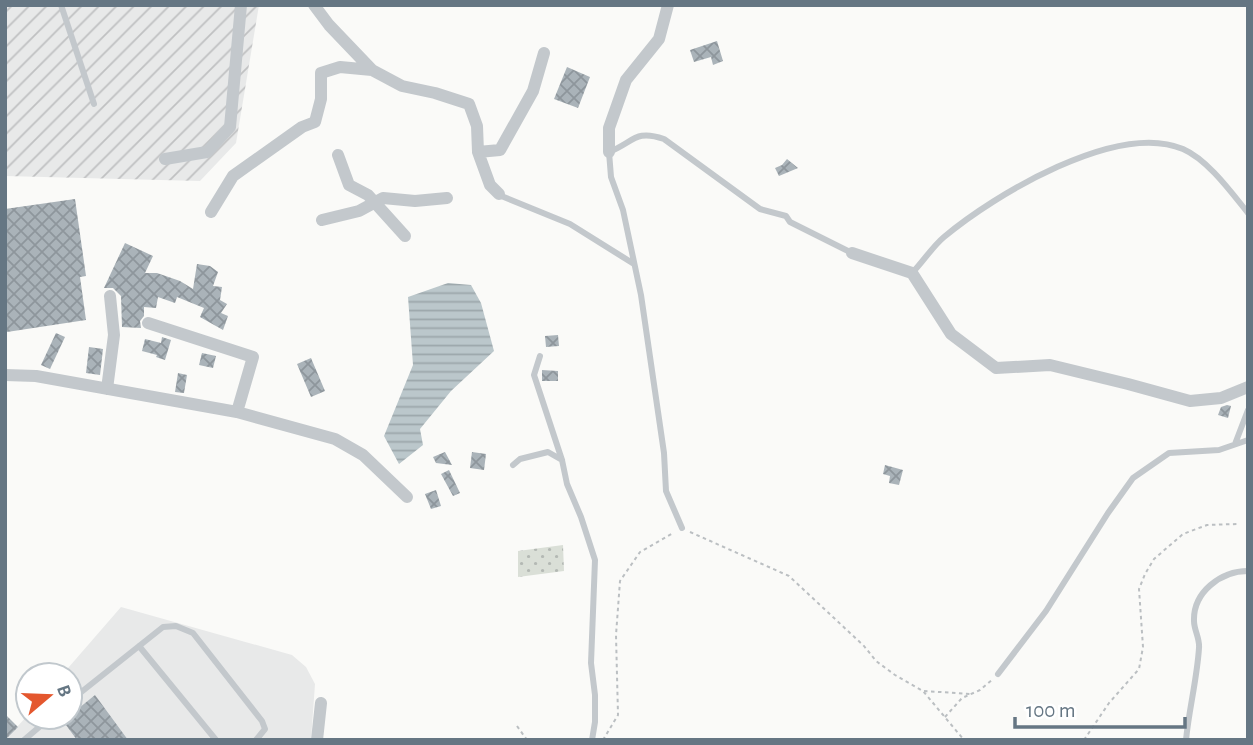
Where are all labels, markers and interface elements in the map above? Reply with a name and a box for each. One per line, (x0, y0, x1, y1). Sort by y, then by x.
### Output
north arrow (14, 661, 84, 731)
text: B (53, 683, 74, 699)
scale bar (1015, 686, 1185, 730)
text: 100 m (1026, 700, 1076, 721)

